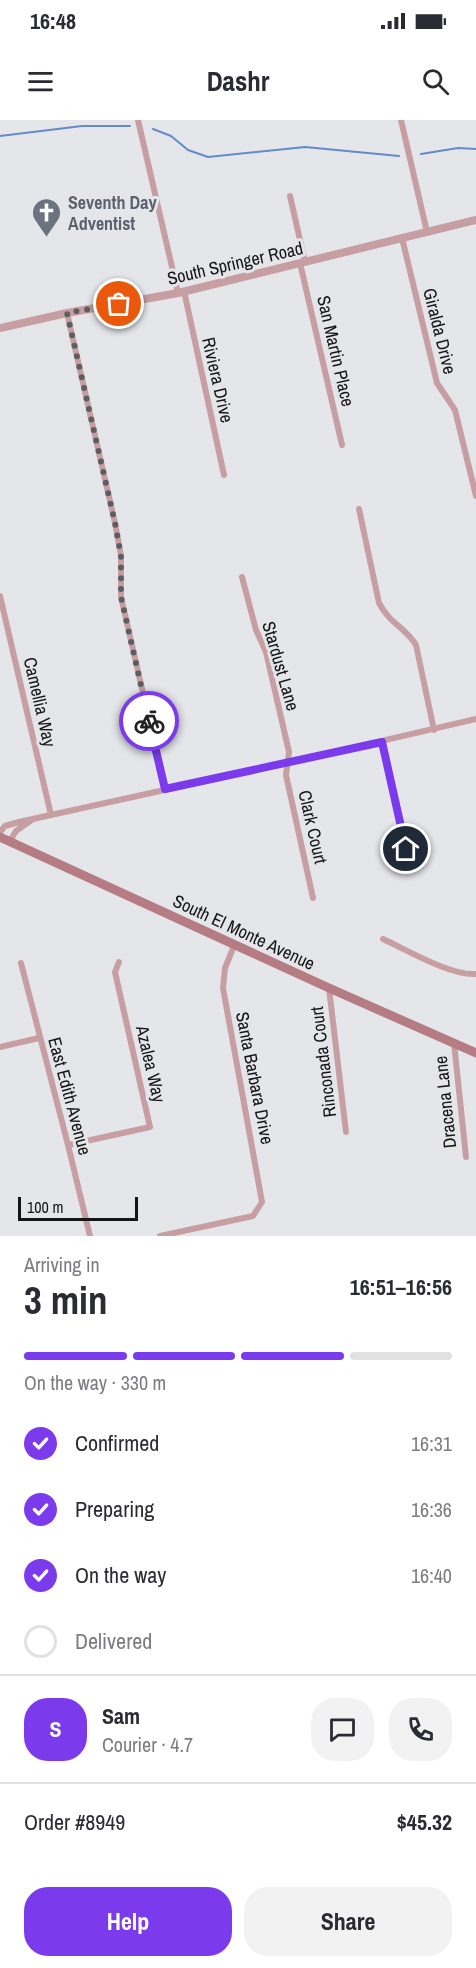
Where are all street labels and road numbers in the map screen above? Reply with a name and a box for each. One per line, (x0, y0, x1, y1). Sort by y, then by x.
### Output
street label: South Springer Road (165, 235, 305, 291)
street label: Giralda Drive (417, 285, 463, 377)
street label: San Martin Place (311, 293, 361, 409)
street label: Riviera Drive (196, 335, 240, 425)
street label: Stardust Lane (256, 618, 306, 714)
street label: Camellia Way (18, 655, 63, 750)
street label: Clark Court (292, 788, 334, 866)
street label: South El Monte Avenue (169, 888, 319, 976)
street label: Rinconada Court (304, 1005, 342, 1119)
street label: Santa Barbara Drive (230, 1010, 280, 1146)
street label: Azalea Way (130, 1022, 172, 1106)
street label: East Edith Avenue (42, 1034, 98, 1158)
street label: Dracena Lane (428, 1055, 462, 1149)

